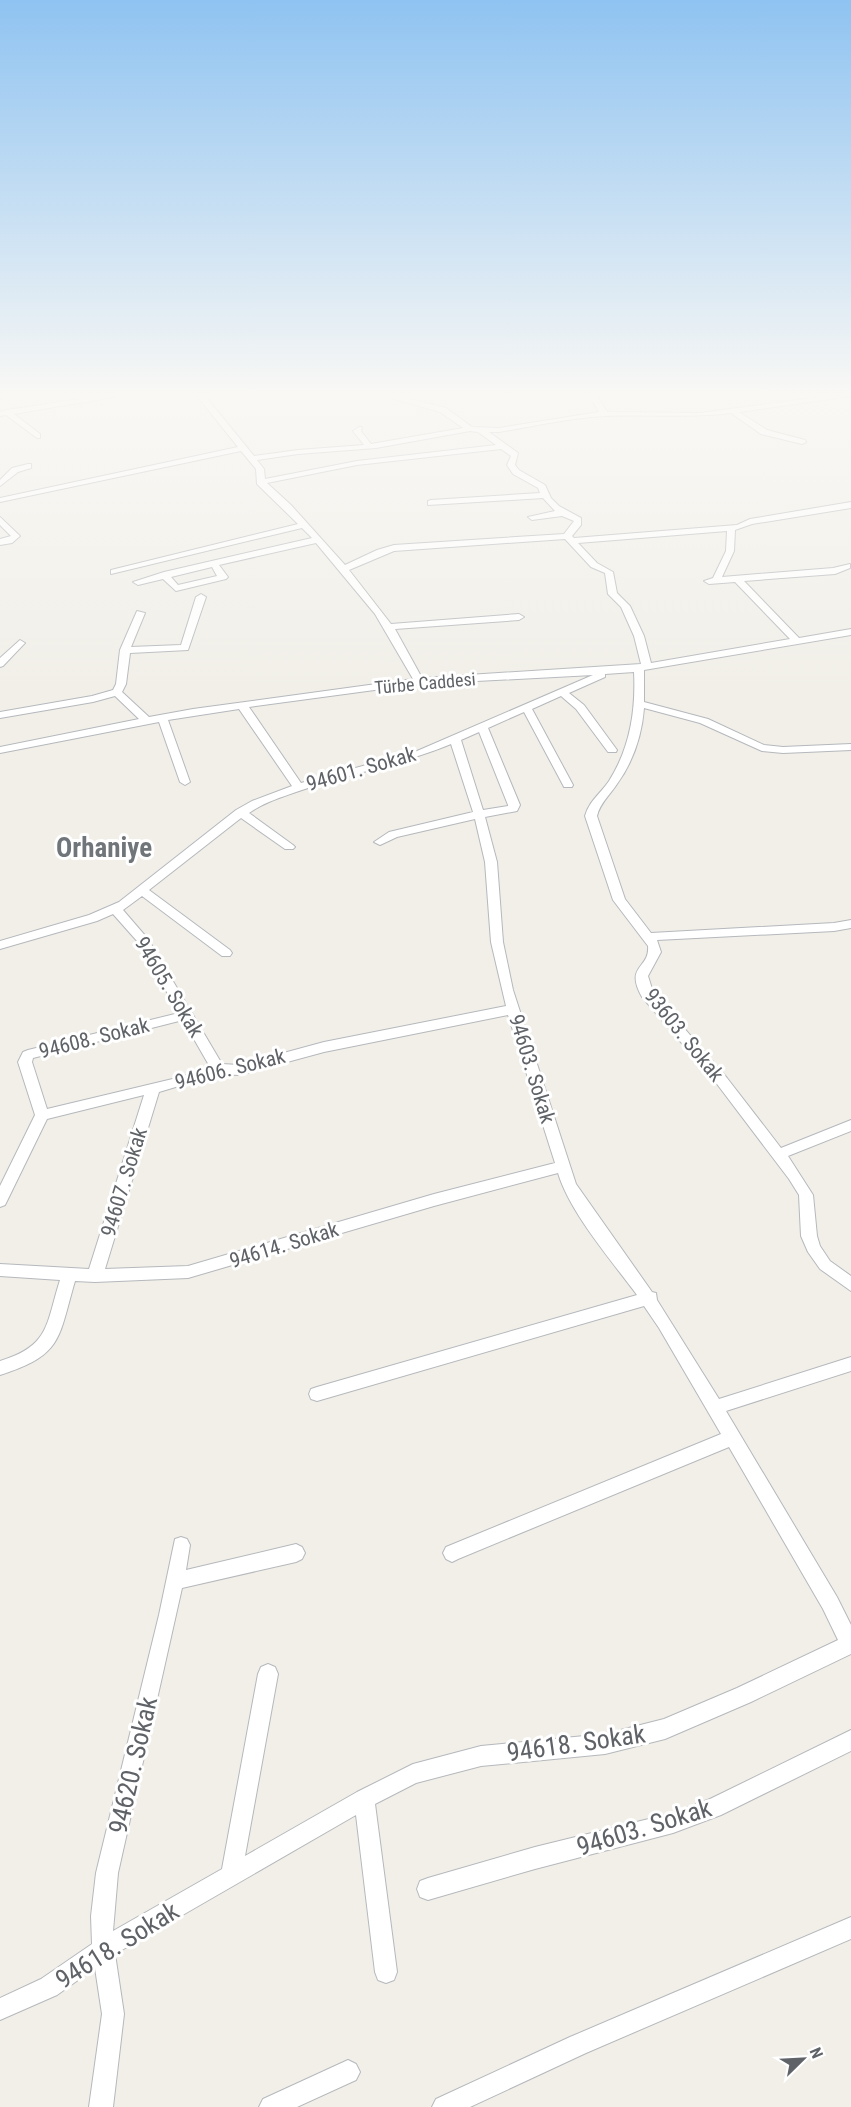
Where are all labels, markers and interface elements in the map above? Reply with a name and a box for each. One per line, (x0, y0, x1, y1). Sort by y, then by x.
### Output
street label: Türbe Caddesi (373, 668, 477, 698)
street label: 94601. Sokak (304, 742, 419, 796)
district label: Orhaniye (56, 832, 152, 864)
street label: 94605. Sokak (130, 933, 209, 1042)
street label: 93603. Sokak (639, 984, 729, 1087)
street label: 94603. Sokak (504, 1012, 560, 1127)
street label: 94608. Sokak (36, 1013, 152, 1063)
street label: 94606. Sokak (172, 1044, 288, 1094)
street label: 94607. Sokak (96, 1124, 152, 1239)
street label: 94614. Sokak (227, 1217, 342, 1273)
street label: 94620. Sokak (103, 1693, 163, 1836)
street label: 94618. Sokak (505, 1718, 647, 1768)
street label: 94603. Sokak (573, 1792, 715, 1862)
street label: 94618. Sokak (50, 1895, 184, 1995)
north arrow (773, 2029, 833, 2089)
text: N (806, 2045, 827, 2061)

